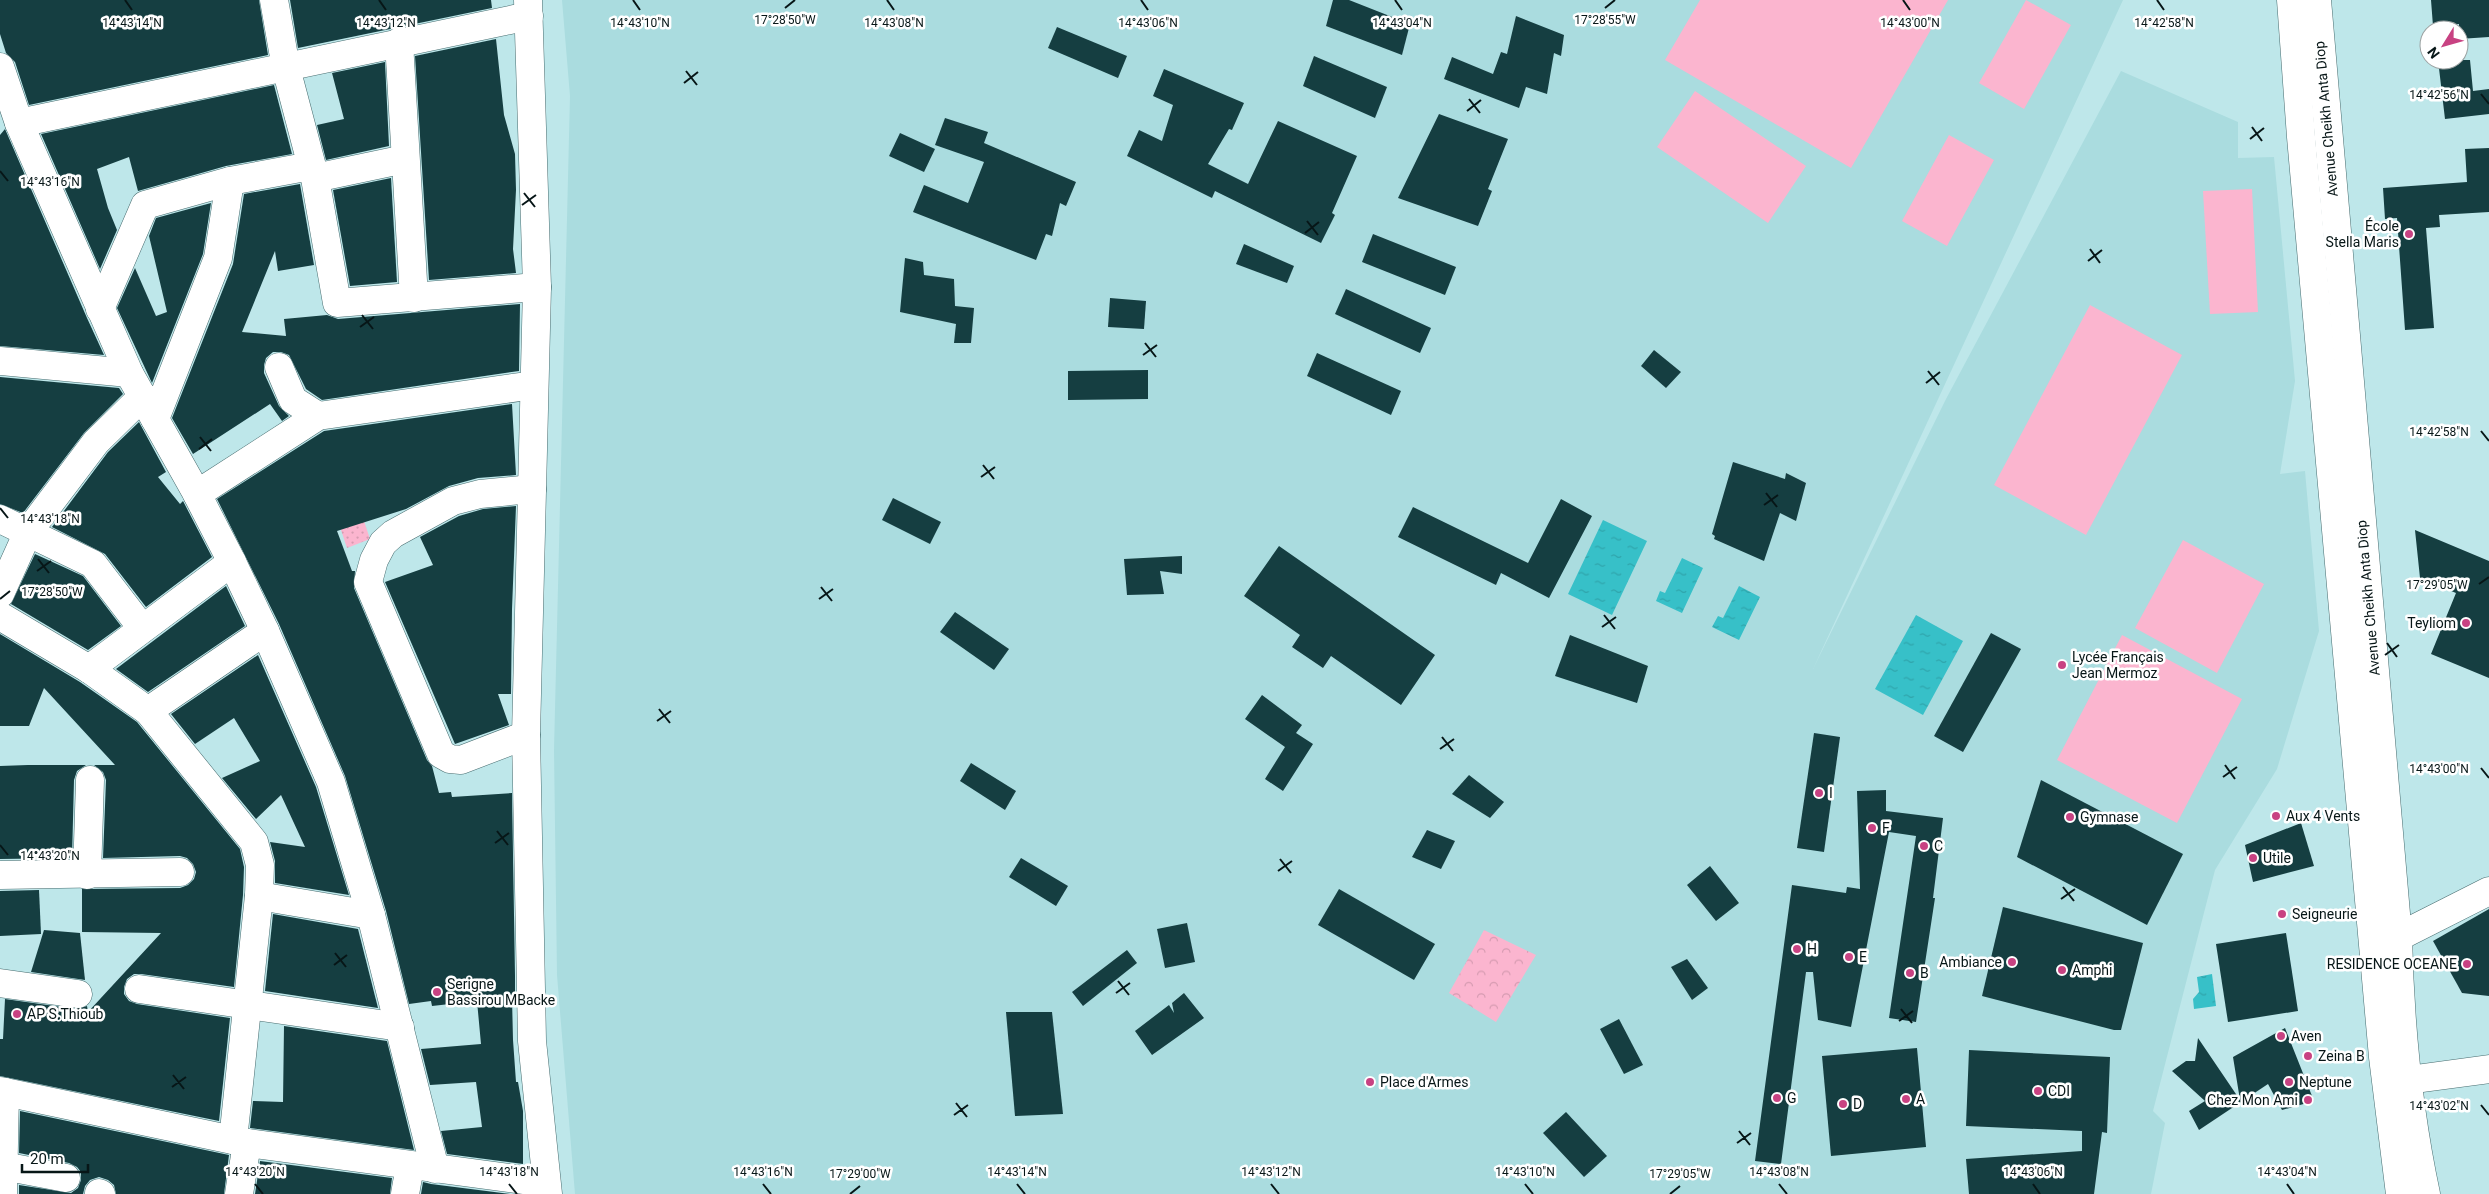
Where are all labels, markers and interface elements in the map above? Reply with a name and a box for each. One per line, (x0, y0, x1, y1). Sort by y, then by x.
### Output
text: 17°28'50"W (754, 13, 816, 27)
text: 17°28'55"W (1574, 13, 1636, 27)
text: 14°43'14"N (102, 16, 162, 30)
text: 14°43'12"N (356, 16, 416, 30)
text: 14°43'10"N (610, 16, 670, 30)
text: 14°43'08"N (864, 16, 924, 30)
text: 14°43'06"N (1118, 16, 1178, 30)
text: 14°43'04"N (1372, 16, 1432, 30)
text: 14°43'00"N (1880, 16, 1940, 30)
text: 14°42'58"N (2134, 16, 2194, 30)
north arrow (2419, 20, 2469, 70)
street label: Avenue Cheikh Anta Diop (2311, 40, 2341, 197)
text: N (2424, 44, 2443, 62)
text: 14°42'56"N (2409, 88, 2469, 102)
text: 14°43'16"N (20, 175, 80, 189)
place label: École Stella Maris (2326, 217, 2399, 250)
marker: École Stella Maris (2403, 228, 2415, 240)
text: 14°42'58"N (2409, 425, 2469, 439)
text: 14°43'18"N (20, 512, 80, 526)
street label: Avenue Cheikh Anta Diop (2353, 519, 2383, 676)
text: 17°29'05"W (2406, 578, 2468, 592)
text: 17°28'50"W (21, 585, 83, 599)
place label: Teyliom (2407, 615, 2456, 631)
marker: Teyliom (2460, 617, 2472, 629)
place label: Lycée Français Jean Mermoz (2072, 649, 2164, 681)
marker: Lycée Français Jean Mermoz (2056, 659, 2068, 671)
text: 14°43'00"N (2409, 762, 2469, 776)
place label: I (1829, 785, 1833, 801)
marker: I (1813, 787, 1825, 799)
place label: Aux 4 Vents (2286, 808, 2360, 824)
place label: Gymnase (2080, 809, 2138, 825)
marker: Aux 4 Vents (2270, 810, 2282, 822)
marker: Gymnase (2064, 811, 2076, 823)
place label: F (1882, 820, 1890, 836)
marker: F (1866, 822, 1878, 834)
place label: C (1934, 838, 1943, 854)
marker: C (1918, 840, 1930, 852)
text: 14°43'20"N (20, 849, 80, 863)
place label: Utile (2263, 850, 2291, 866)
marker: Utile (2247, 852, 2259, 864)
place label: Seigneurie (2292, 906, 2357, 922)
marker: Seigneurie (2276, 908, 2288, 920)
place label: H (1807, 941, 1817, 957)
marker: H (1791, 943, 1803, 955)
place label: E (1859, 949, 1867, 965)
marker: E (1843, 951, 1855, 963)
place label: Ambiance (1939, 954, 2002, 970)
marker: Ambiance (2006, 956, 2018, 968)
place label: RESIDENCE OCEANE (2327, 956, 2457, 972)
marker: RESIDENCE OCEANE (2461, 958, 2473, 970)
place label: Amphi (2072, 962, 2112, 978)
marker: Amphi (2056, 964, 2068, 976)
place label: B (1920, 965, 1929, 981)
marker: B (1904, 967, 1916, 979)
place label: Serigne Bassirou MBacke (447, 976, 555, 1008)
marker: Serigne Bassirou MBacke (431, 986, 443, 998)
place label: AP S.Thioub (27, 1006, 104, 1022)
marker: AP S.Thioub (11, 1008, 23, 1020)
place label: Aven (2291, 1028, 2322, 1044)
marker: Aven (2275, 1030, 2287, 1042)
place label: Zeina B (2318, 1048, 2365, 1064)
marker: Zeina B (2302, 1050, 2314, 1062)
place label: Place d'Armes (1380, 1074, 1468, 1090)
place label: Neptune (2299, 1074, 2352, 1090)
marker: Place d'Armes (1364, 1076, 1376, 1088)
marker: Neptune (2283, 1076, 2295, 1088)
place label: CDI (2048, 1083, 2070, 1099)
marker: CDI (2032, 1085, 2044, 1097)
place label: G (1787, 1090, 1797, 1106)
place label: A (1916, 1091, 1925, 1107)
marker: G (1771, 1092, 1783, 1104)
place label: Chez Mon Ami (2207, 1092, 2298, 1108)
marker: A (1900, 1093, 1912, 1105)
marker: Chez Mon Ami (2302, 1094, 2314, 1106)
place label: D (1853, 1096, 1862, 1112)
marker: D (1837, 1098, 1849, 1110)
text: 14°43'02"N (2409, 1099, 2469, 1113)
scale bar (22, 1142, 89, 1174)
text: 20 m (30, 1150, 64, 1168)
text: 14°43'20"N (225, 1165, 285, 1179)
text: 14°43'18"N (479, 1165, 539, 1179)
text: 14°43'16"N (733, 1165, 793, 1179)
text: 14°43'14"N (987, 1165, 1047, 1179)
text: 14°43'12"N (1241, 1165, 1301, 1179)
text: 14°43'10"N (1495, 1165, 1555, 1179)
text: 14°43'08"N (1749, 1165, 1809, 1179)
text: 14°43'06"N (2003, 1165, 2063, 1179)
text: 14°43'04"N (2257, 1165, 2317, 1179)
text: 17°29'00"W (829, 1167, 891, 1181)
text: 17°29'05"W (1649, 1167, 1711, 1181)

